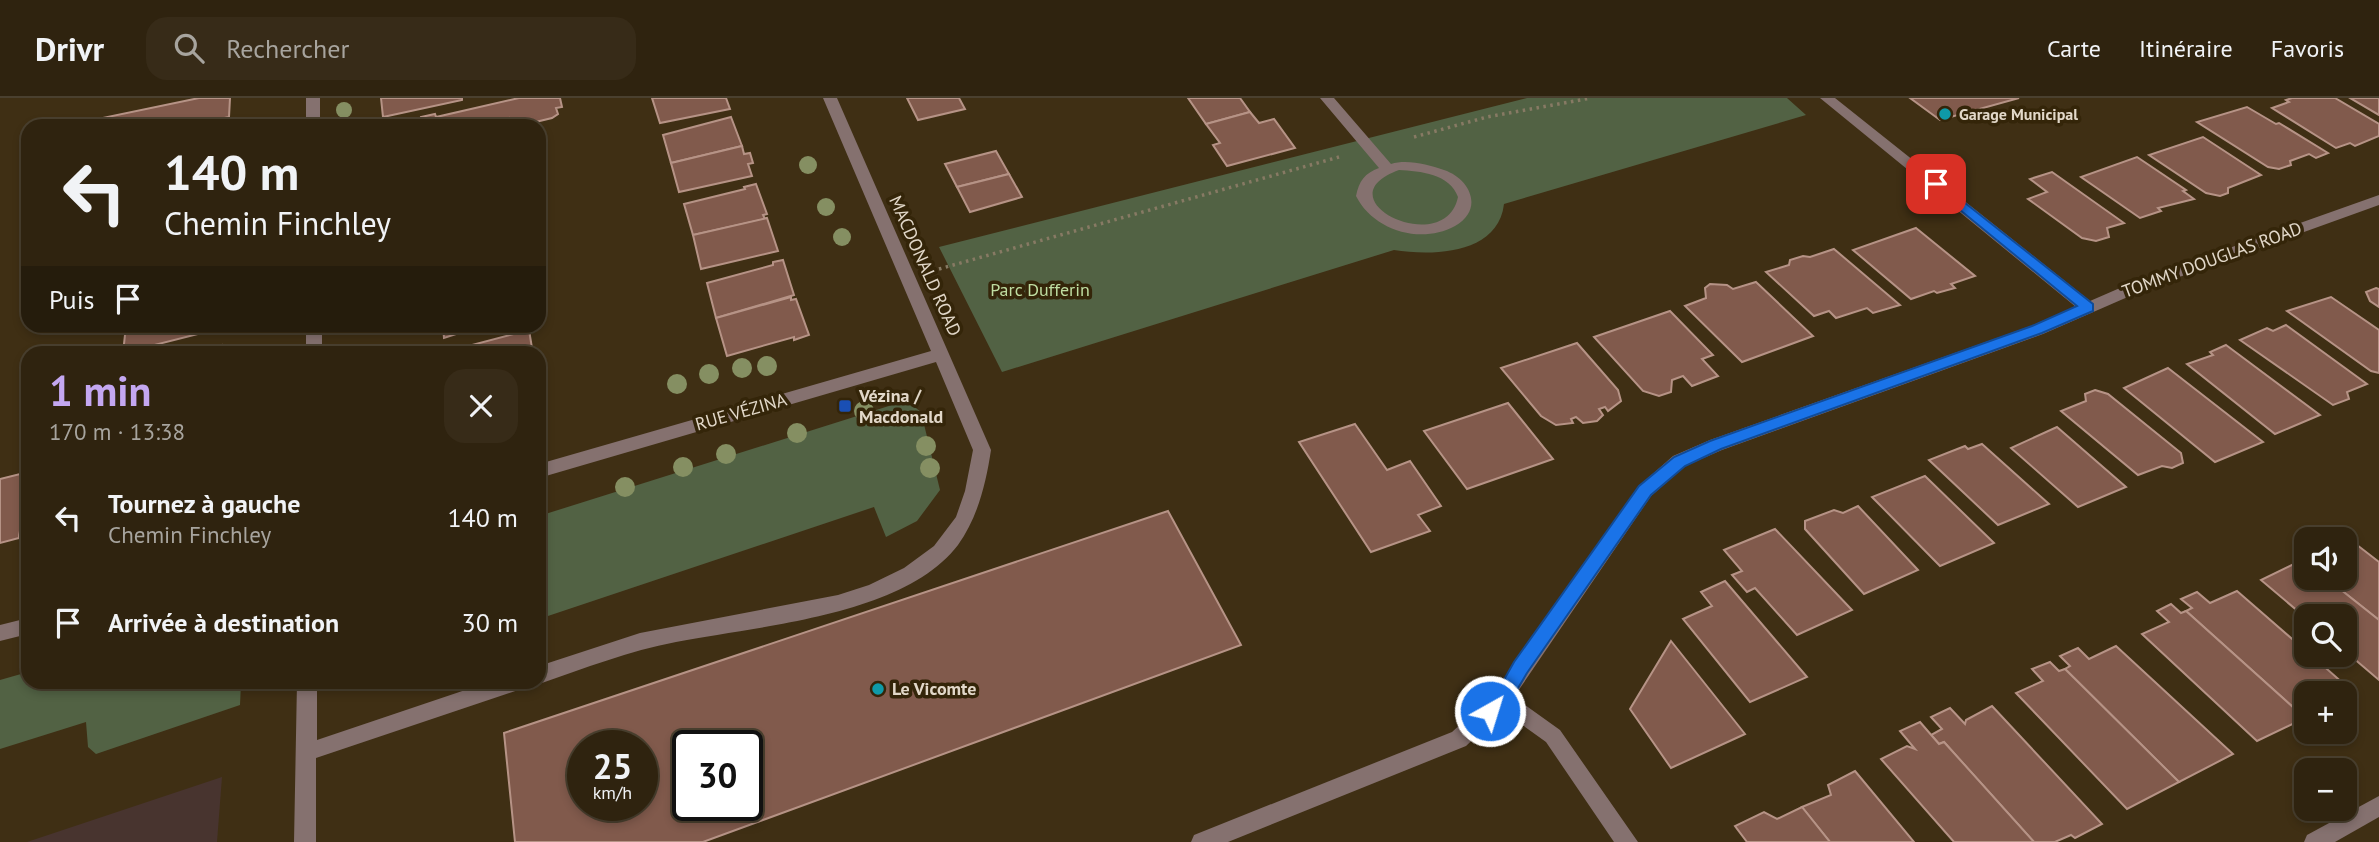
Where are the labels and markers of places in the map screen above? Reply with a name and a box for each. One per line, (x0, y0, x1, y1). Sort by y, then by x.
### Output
place label: Garage Municipal (1959, 104, 2078, 124)
marker: Garage Municipal (1937, 106, 1953, 122)
pin (1906, 154, 1966, 214)
place label: Vézina / Macdonald (858, 384, 943, 428)
marker: Vézina / Macdonald (837, 398, 853, 414)
place label: Le Vicomte (892, 677, 976, 700)
marker: Le Vicomte (870, 681, 886, 697)

